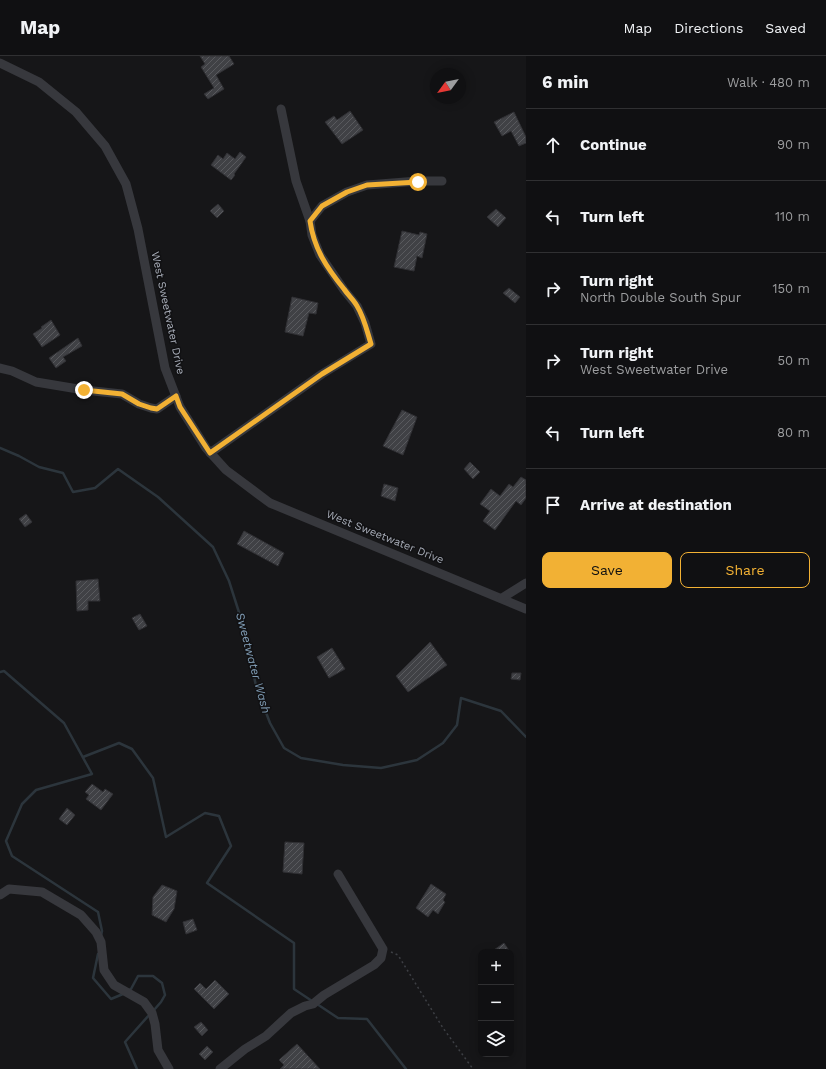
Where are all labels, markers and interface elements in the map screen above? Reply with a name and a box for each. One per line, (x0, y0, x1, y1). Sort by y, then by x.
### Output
text: Map (20, 16, 60, 39)
text: Map (624, 20, 652, 36)
text: Directions (674, 20, 743, 36)
text: Saved (765, 20, 806, 36)
north arrow (430, 68, 466, 104)
text: 6 min (542, 72, 589, 92)
text: Walk · 480 m (727, 75, 810, 90)
icon: ahead (542, 134, 564, 156)
text: Continue (580, 136, 647, 154)
text: 90 m (777, 137, 810, 152)
route start (409, 173, 427, 191)
icon: left (542, 206, 564, 228)
text: Turn left (580, 208, 644, 226)
text: 110 m (775, 209, 810, 224)
street label: West Sweetwater Drive (149, 250, 187, 376)
text: Turn right (580, 272, 653, 290)
icon: right (542, 278, 564, 300)
text: 150 m (772, 281, 810, 296)
text: North Double South Spur (580, 290, 741, 305)
text: Turn right (580, 344, 653, 362)
icon: right (542, 350, 564, 372)
text: 50 m (778, 353, 810, 368)
text: West Sweetwater Drive (580, 362, 728, 377)
route end (75, 381, 93, 399)
icon: left (542, 422, 564, 444)
text: Turn left (580, 424, 644, 442)
text: 80 m (777, 425, 810, 440)
icon: arrive (542, 494, 564, 516)
text: Arrive at destination (580, 496, 732, 514)
street label: West Sweetwater Drive (324, 508, 446, 566)
button: Save (542, 552, 672, 588)
button: Share (680, 552, 810, 588)
water label: Sweetwater Wash (233, 611, 273, 715)
map controls (478, 949, 514, 1057)
button: + (478, 949, 514, 985)
button: − (478, 985, 514, 1021)
button: layers (478, 1021, 514, 1057)

